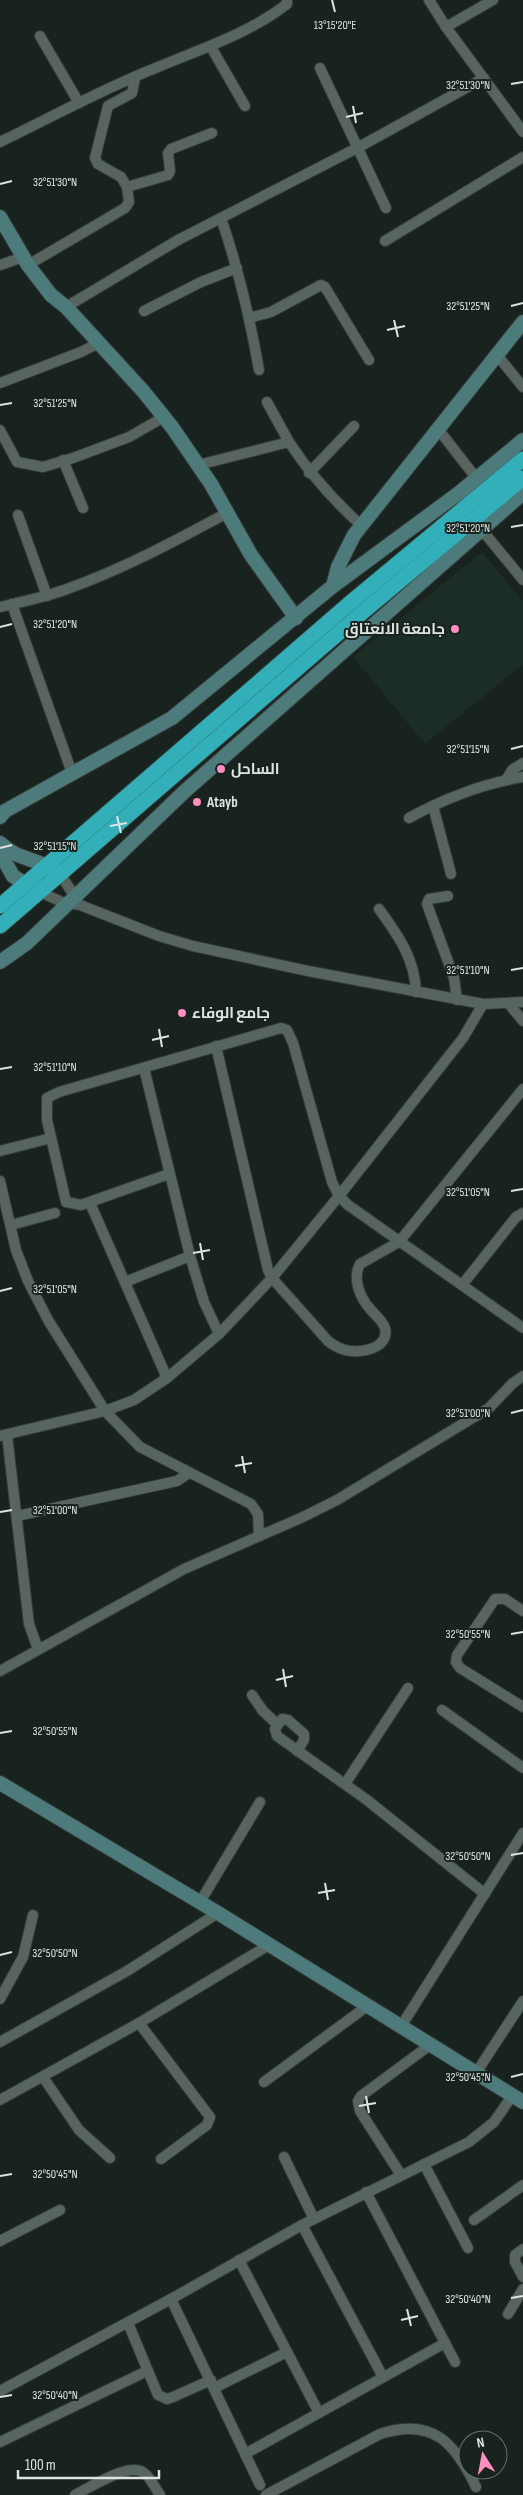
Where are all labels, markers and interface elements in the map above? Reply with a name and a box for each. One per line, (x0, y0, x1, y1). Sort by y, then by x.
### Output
text: 13°15'20"E (314, 18, 356, 33)
text: 32°51'30"N (446, 78, 490, 93)
text: 32°51'30"N (33, 175, 77, 190)
text: 32°51'25"N (446, 299, 490, 314)
text: 32°51'25"N (33, 396, 77, 411)
text: 32°51'20"N (446, 521, 490, 536)
text: 32°51'20"N (33, 617, 77, 632)
place label: جامعة الانعتاق (345, 620, 445, 639)
marker: جامعة الانعتاق (449, 623, 461, 635)
text: 32°51'15"N (447, 742, 489, 757)
place label: الساحل (231, 760, 279, 779)
marker: الساحل (215, 763, 227, 775)
place label: Atayb (206, 793, 238, 812)
marker: Atayb (191, 796, 203, 808)
text: 32°51'15"N (34, 839, 76, 854)
text: 32°51'10"N (446, 963, 490, 978)
place label: جامع الوفاء (192, 1004, 270, 1023)
marker: جامع الوفاء (176, 1007, 188, 1019)
text: 32°51'10"N (33, 1060, 77, 1075)
text: 32°51'05"N (446, 1185, 490, 1200)
text: 32°51'05"N (33, 1282, 77, 1297)
text: 32°51'00"N (446, 1406, 490, 1421)
text: 32°51'00"N (33, 1503, 77, 1518)
text: 32°50'55"N (446, 1627, 490, 1642)
text: 32°50'55"N (33, 1724, 77, 1739)
text: 32°50'50"N (445, 1849, 491, 1864)
text: 32°50'50"N (32, 1946, 78, 1961)
text: 32°50'45"N (445, 2070, 491, 2085)
text: 32°50'45"N (32, 2167, 78, 2182)
text: 32°50'40"N (445, 2292, 491, 2307)
text: 32°50'40"N (32, 2388, 78, 2403)
north arrow (458, 2430, 508, 2480)
text: N (475, 2434, 486, 2452)
scale bar (18, 2448, 159, 2480)
text: 100 m (25, 2456, 56, 2475)

